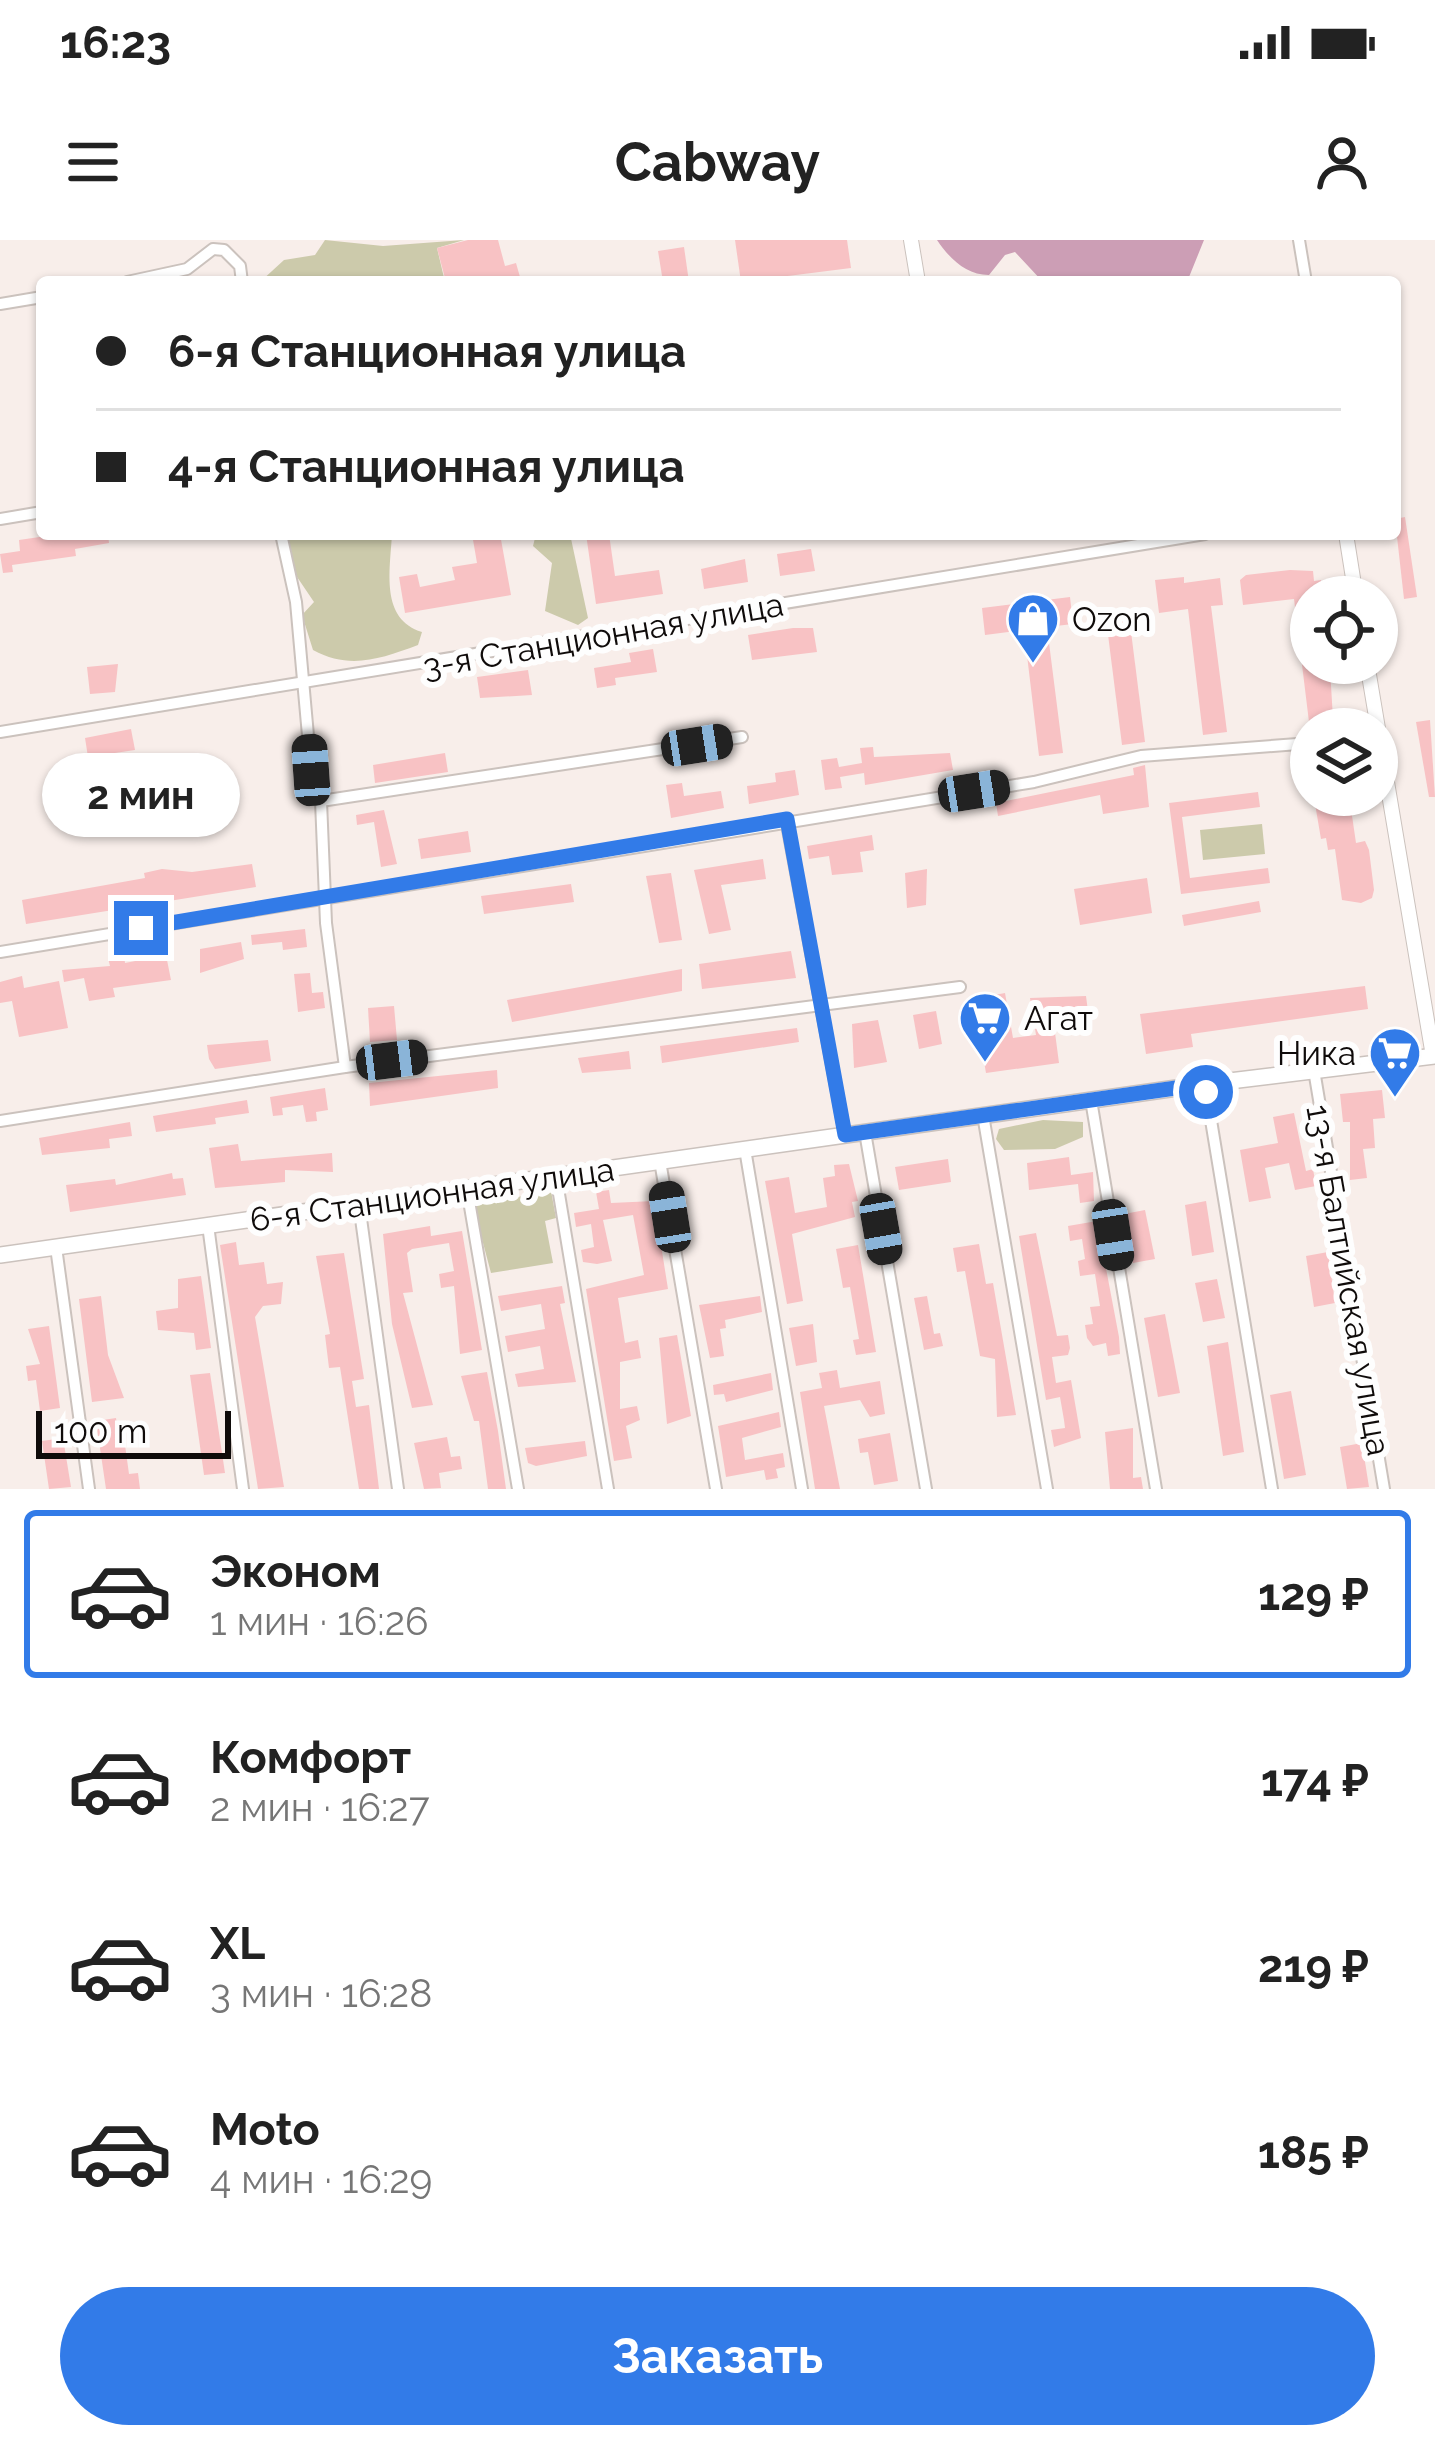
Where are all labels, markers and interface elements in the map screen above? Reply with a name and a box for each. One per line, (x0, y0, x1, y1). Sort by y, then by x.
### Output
text: 16:23 (60, 16, 171, 69)
icon: menu (60, 129, 126, 195)
icon: person (1309, 129, 1375, 195)
text: Cabway (615, 130, 820, 194)
text: 6-я Станционная улица (168, 325, 686, 378)
text: 4-я Станционная улица (168, 440, 685, 493)
map controls (1290, 576, 1398, 816)
button: locate (1290, 576, 1398, 684)
street label: 3-я Станционная улица (420, 585, 786, 686)
shop icon: Ozon (1005, 591, 1061, 665)
place label: Ozon (1072, 600, 1152, 639)
button: layers (1290, 708, 1398, 816)
car (659, 722, 735, 768)
car (291, 733, 331, 807)
callout: 2 мин (42, 754, 240, 838)
car (936, 768, 1012, 814)
text: 2 мин (87, 772, 195, 818)
route end (114, 901, 168, 955)
supermarket icon: Агат (957, 990, 1013, 1064)
place label: Агат (1024, 999, 1093, 1038)
supermarket icon: Ника (1367, 1025, 1423, 1099)
place label: Ника (1277, 1034, 1356, 1073)
car (354, 1038, 430, 1082)
route start (1179, 1065, 1233, 1119)
street label: 13-я Балтийская улица (1298, 1102, 1399, 1459)
street label: 6-я Станционная улица (247, 1150, 617, 1239)
car (647, 1179, 693, 1255)
car (857, 1190, 905, 1268)
car (1090, 1197, 1136, 1273)
scale bar (36, 1405, 231, 1458)
text: 100 m (54, 1412, 147, 1451)
icon: car (66, 1540, 174, 1648)
text: Эконом (210, 1545, 381, 1598)
text: 129 ₽ (1258, 1568, 1369, 1621)
text: 1 мин · 16:26 (210, 1598, 429, 1644)
icon: car (66, 1726, 174, 1834)
text: Комфорт (210, 1731, 411, 1784)
text: 174 ₽ (1261, 1754, 1369, 1807)
text: 2 мин · 16:27 (210, 1784, 430, 1830)
icon: car (66, 1912, 174, 2020)
text: XL (210, 1917, 265, 1970)
text: 219 ₽ (1258, 1940, 1369, 1993)
text: 3 мин · 16:28 (210, 1970, 432, 2016)
icon: car (66, 2098, 174, 2206)
text: Moto (210, 2103, 320, 2156)
text: 185 ₽ (1258, 2126, 1369, 2179)
text: 4 мин · 16:29 (210, 2156, 432, 2202)
button: Заказать (60, 2287, 1375, 2425)

